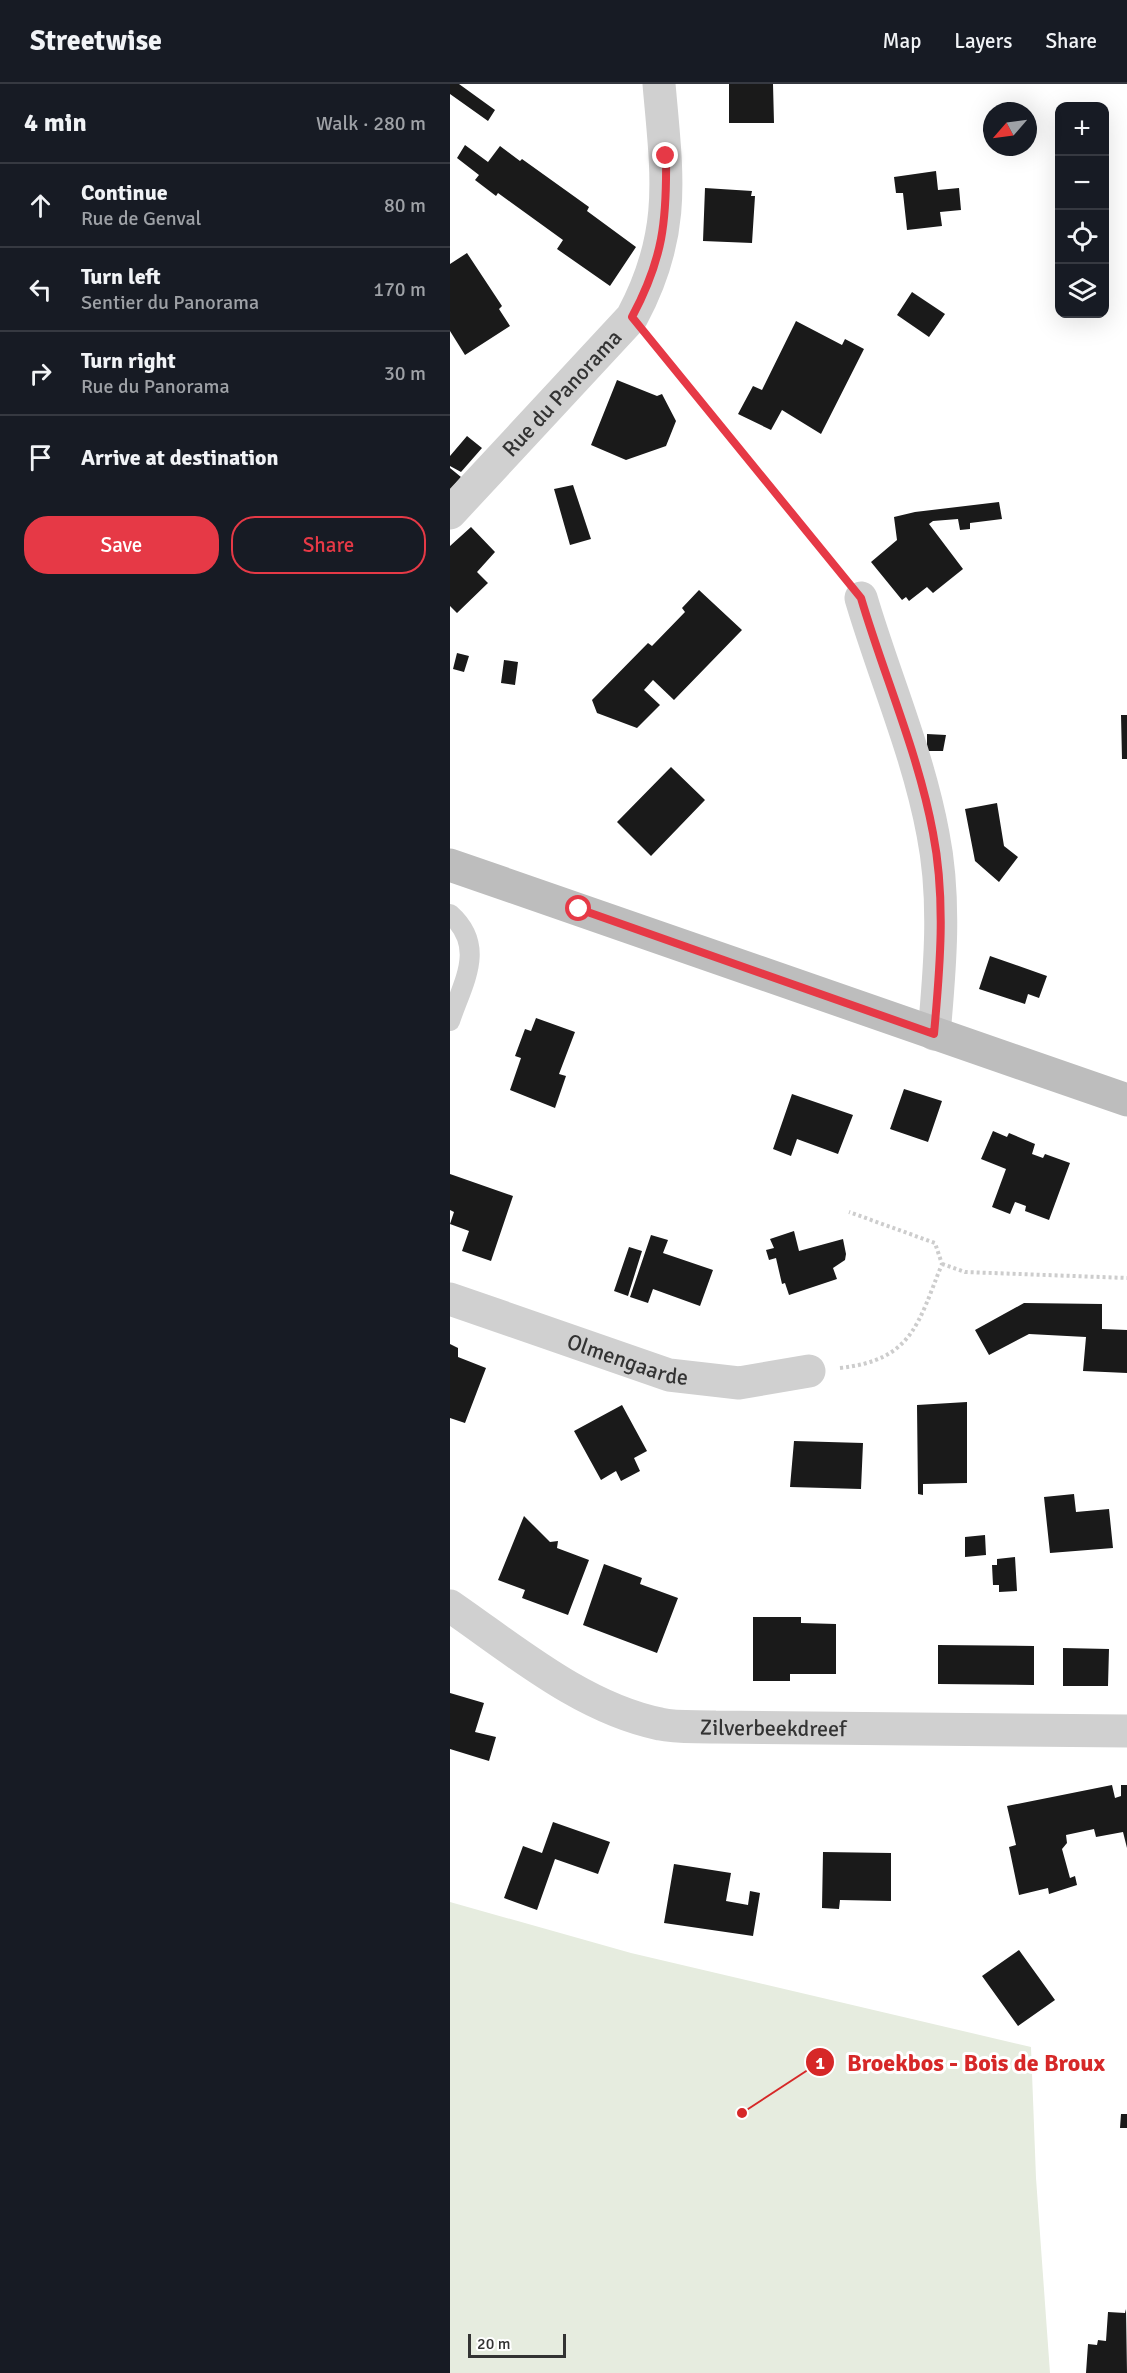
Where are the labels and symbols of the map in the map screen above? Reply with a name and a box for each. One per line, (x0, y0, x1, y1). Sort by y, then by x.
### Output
north arrow (983, 102, 1037, 156)
route end (652, 142, 678, 168)
street label: Rue du Panorama (496, 324, 628, 462)
route start (565, 895, 591, 921)
street label: Olmengaarde (563, 1328, 690, 1391)
street label: Zilverbeekdreef (700, 1714, 848, 1742)
callout: Broekbos - Bois de Broux (805, 2041, 1117, 2083)
text: Broekbos - Bois de Broux (847, 2048, 1105, 2078)
text: 1 (815, 2052, 825, 2074)
scale bar (468, 2331, 566, 2358)

